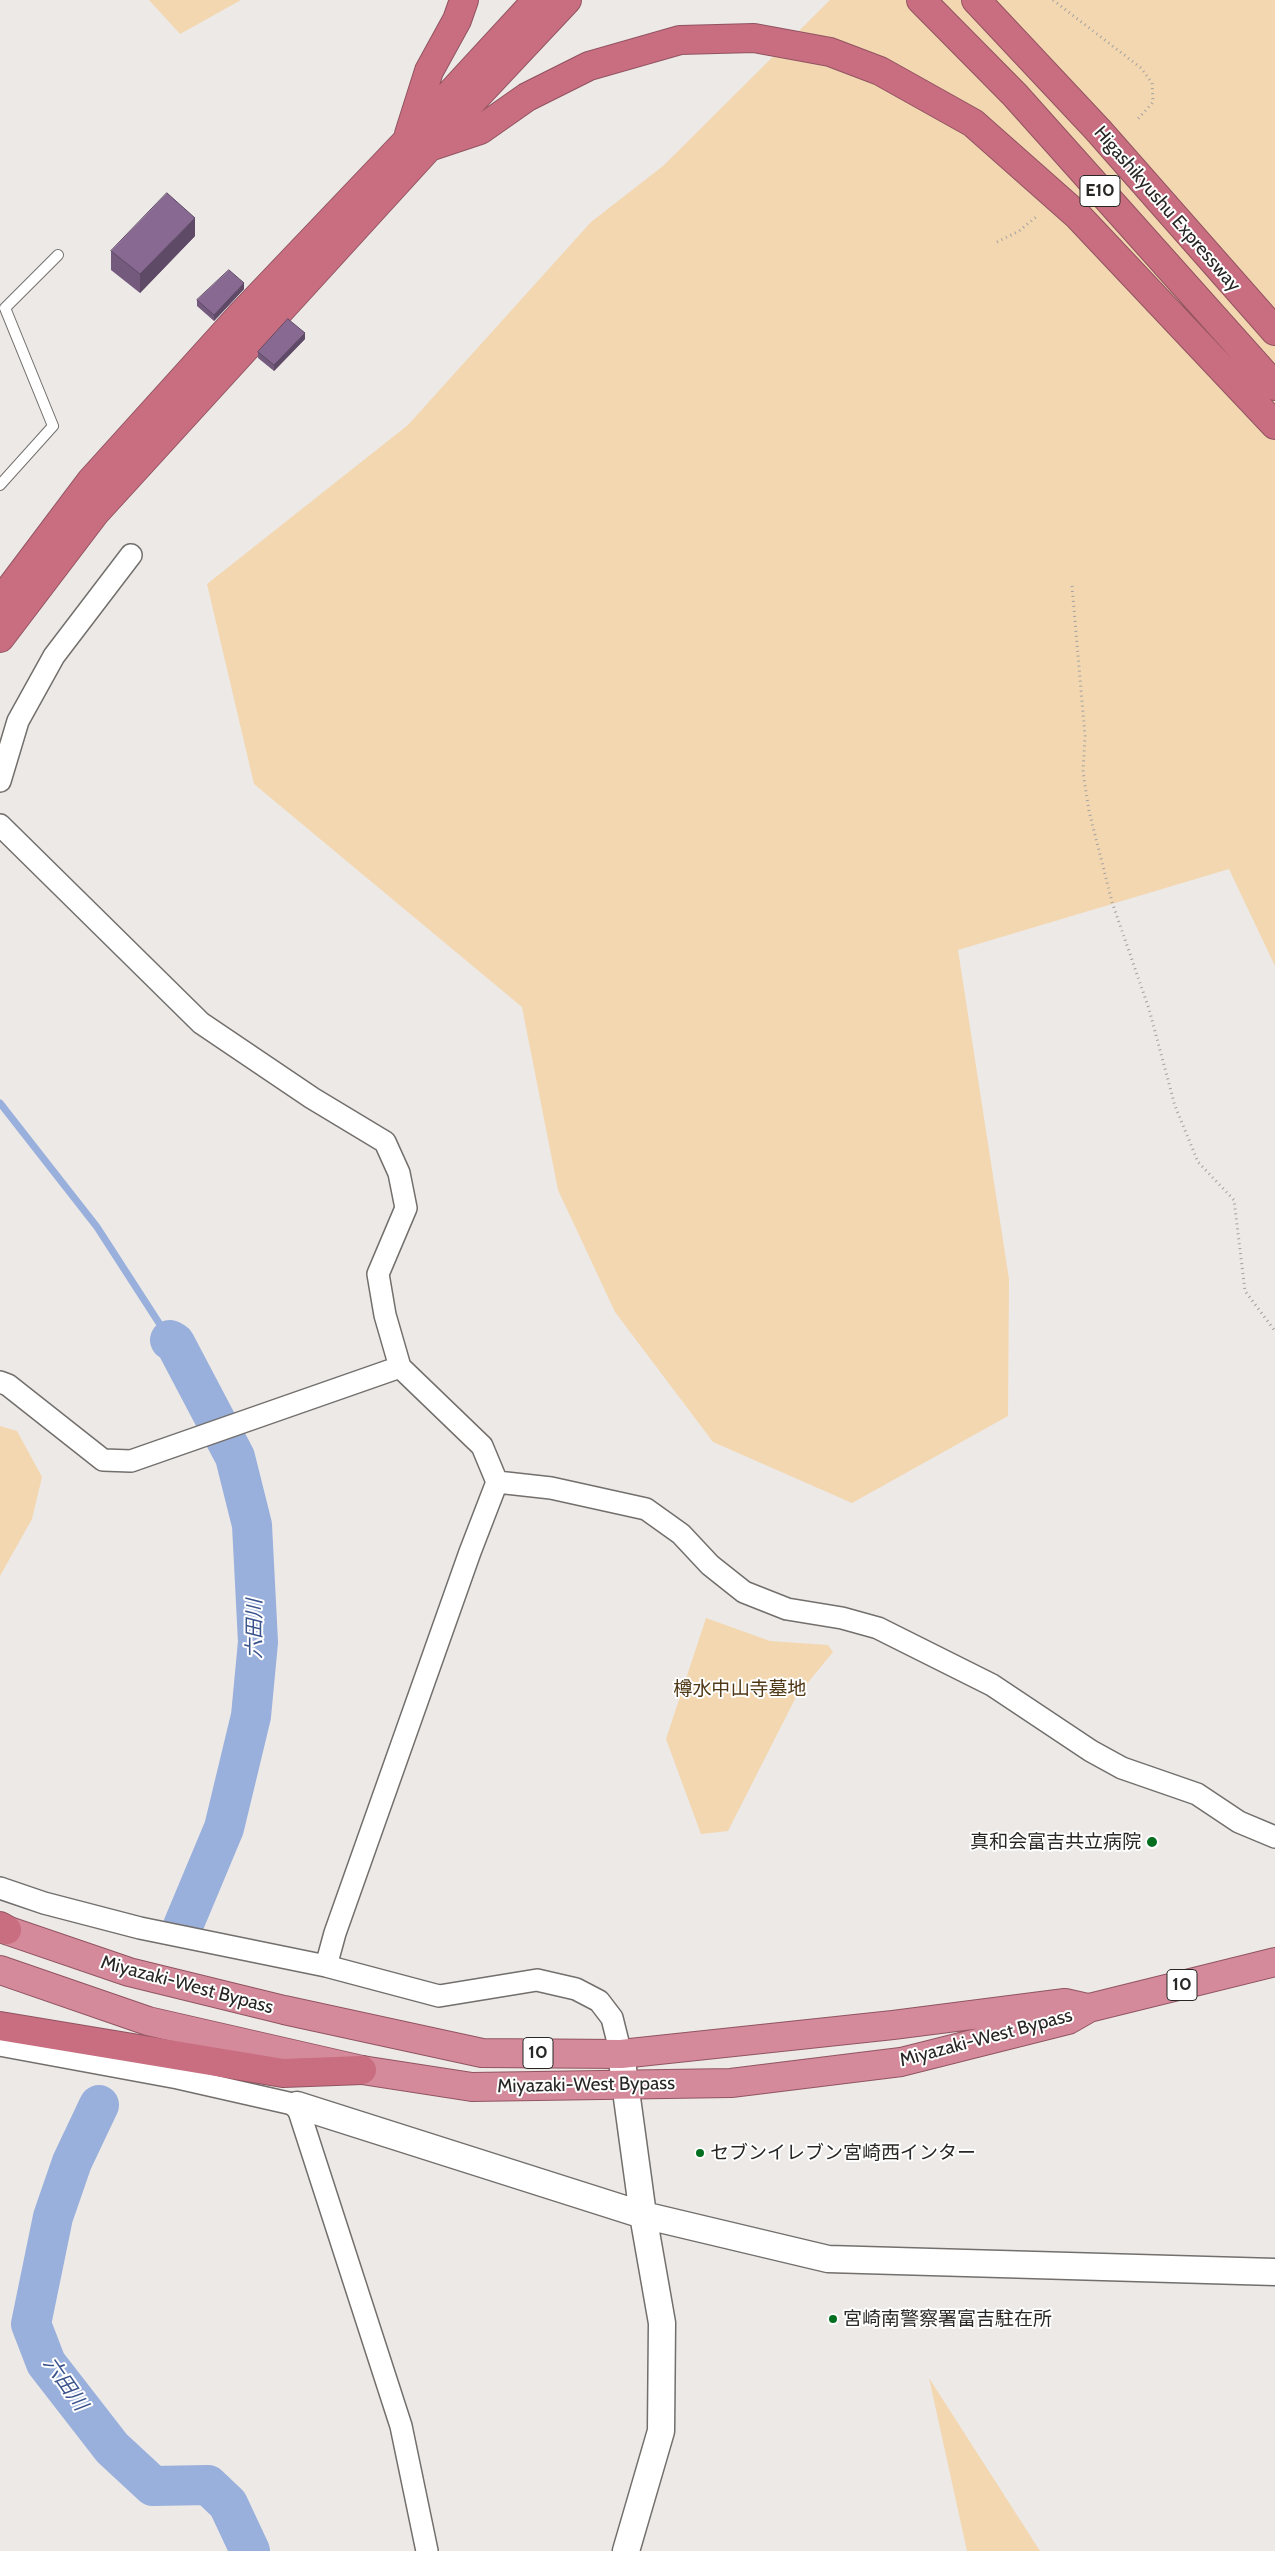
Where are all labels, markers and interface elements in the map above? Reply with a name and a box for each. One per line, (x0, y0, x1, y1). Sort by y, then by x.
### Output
street label: Higashikyushu Expressway (1089, 122, 1245, 296)
road number: E10 (1080, 176, 1120, 207)
water label: 六田川 (243, 1599, 267, 1659)
park label: 樽水中山寺墓地 (674, 1678, 806, 1700)
place label: 真和会富吉共立病院 (970, 1831, 1141, 1853)
marker: 真和会富吉共立病院 (1145, 1835, 1159, 1849)
street label: Miyazaki-West Bypass (98, 1951, 276, 2019)
road number: 10 (1167, 1970, 1197, 2000)
street label: Miyazaki-West Bypass (897, 2004, 1075, 2072)
road number: 10 (523, 2038, 553, 2068)
street label: Miyazaki-West Bypass (497, 2072, 675, 2098)
place label: セブンイレブン宮崎西インター (710, 2142, 976, 2164)
marker: セブンイレブン宮崎西インター (694, 2147, 706, 2159)
place label: 宮崎南警察署富吉駐在所 (843, 2308, 1052, 2330)
marker: 宮崎南警察署富吉駐在所 (827, 2313, 839, 2325)
water label: 六田川 (38, 2353, 92, 2415)

